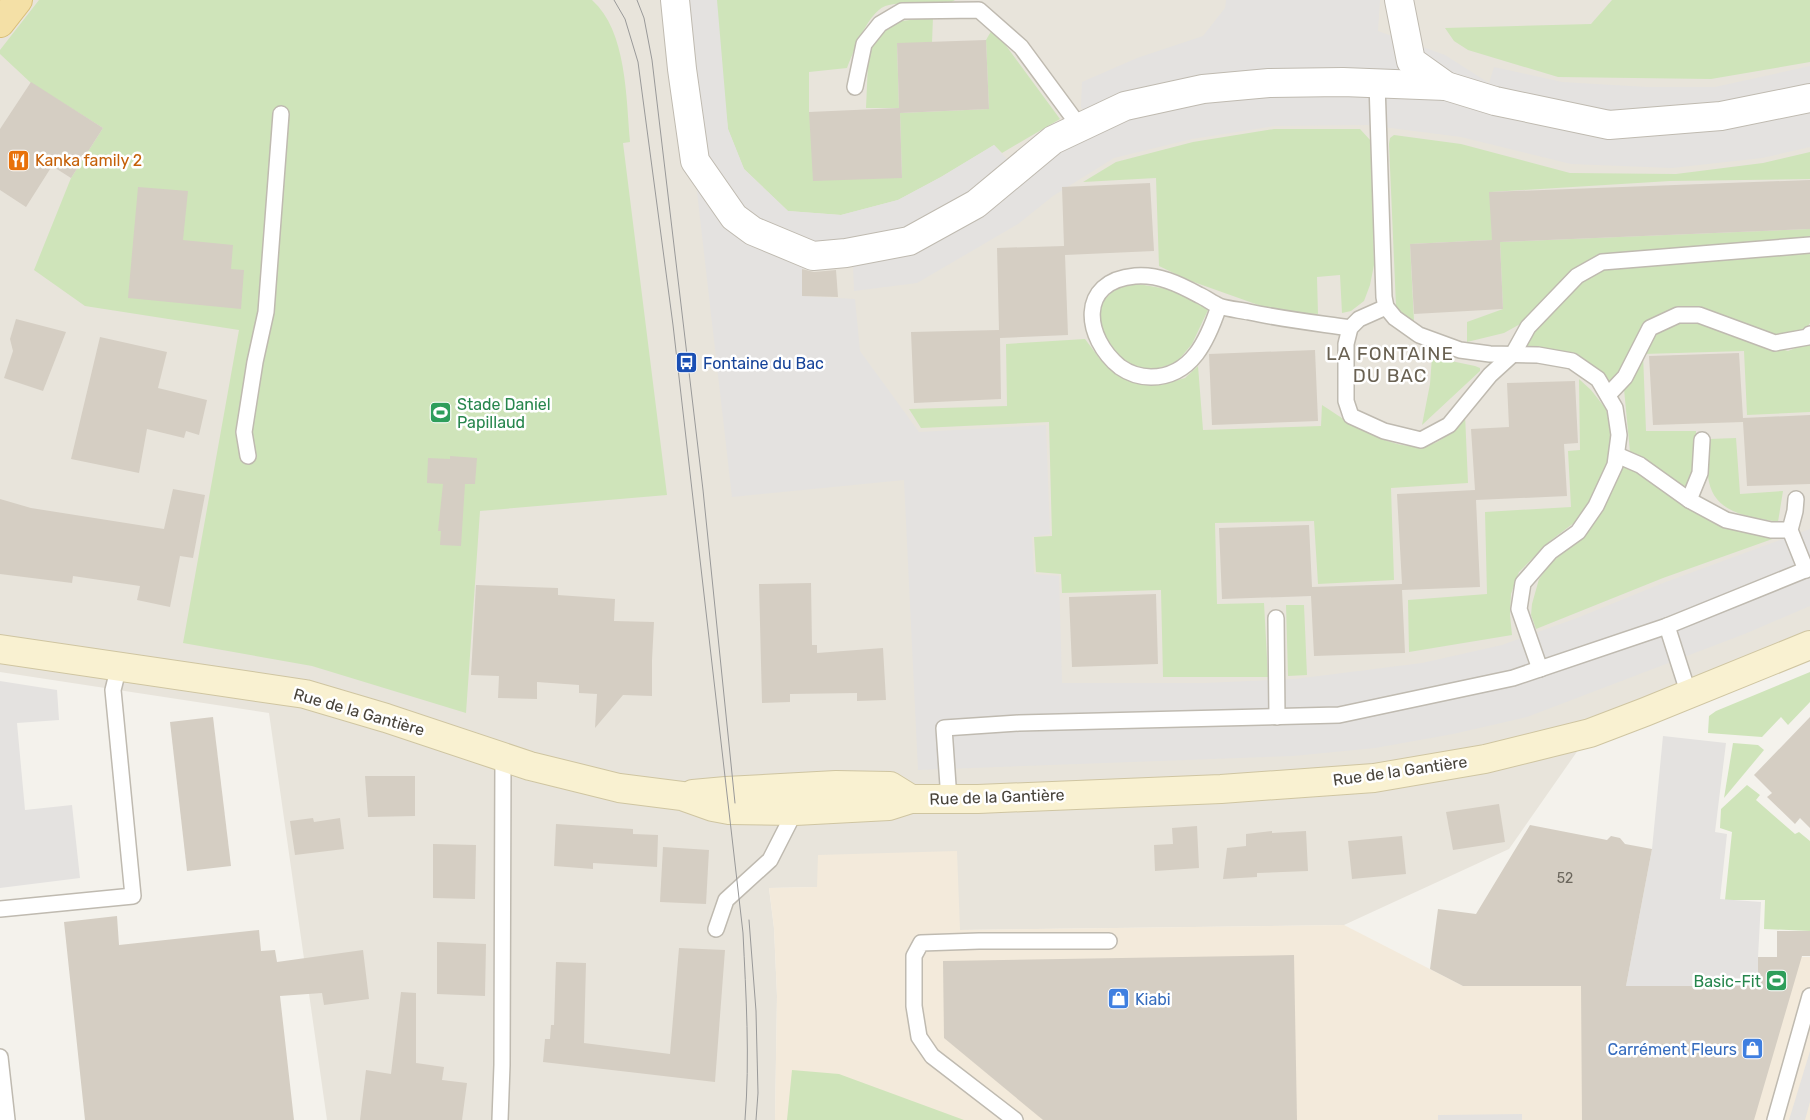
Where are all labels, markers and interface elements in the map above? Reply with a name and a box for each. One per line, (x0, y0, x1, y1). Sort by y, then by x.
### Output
restaurant icon: Kanka family 2 (7, 148, 31, 172)
place label: Kanka family 2 (35, 151, 142, 170)
district label: LA FONTAINE DU BAC (1326, 342, 1454, 387)
bus stop icon: Fontaine du Bac (675, 351, 699, 375)
place label: Fontaine du Bac (703, 354, 824, 373)
place label: Stade Daniel Papillaud (457, 395, 551, 432)
sports icon: Stade Daniel Papillaud (429, 401, 453, 425)
street label: Rue de la Gantière (291, 684, 427, 740)
street label: Rue de la Gantière (1332, 752, 1468, 790)
street label: Rue de la Gantière (929, 785, 1065, 809)
house number: 52 (1557, 870, 1573, 887)
sports icon: Basic-Fit (1765, 969, 1789, 993)
place label: Basic-Fit (1694, 972, 1761, 991)
shop icon: Kiabi (1107, 987, 1131, 1011)
place label: Kiabi (1135, 990, 1171, 1009)
shop icon: Carrément Fleurs (1741, 1037, 1765, 1061)
place label: Carrément Fleurs (1608, 1040, 1737, 1059)

